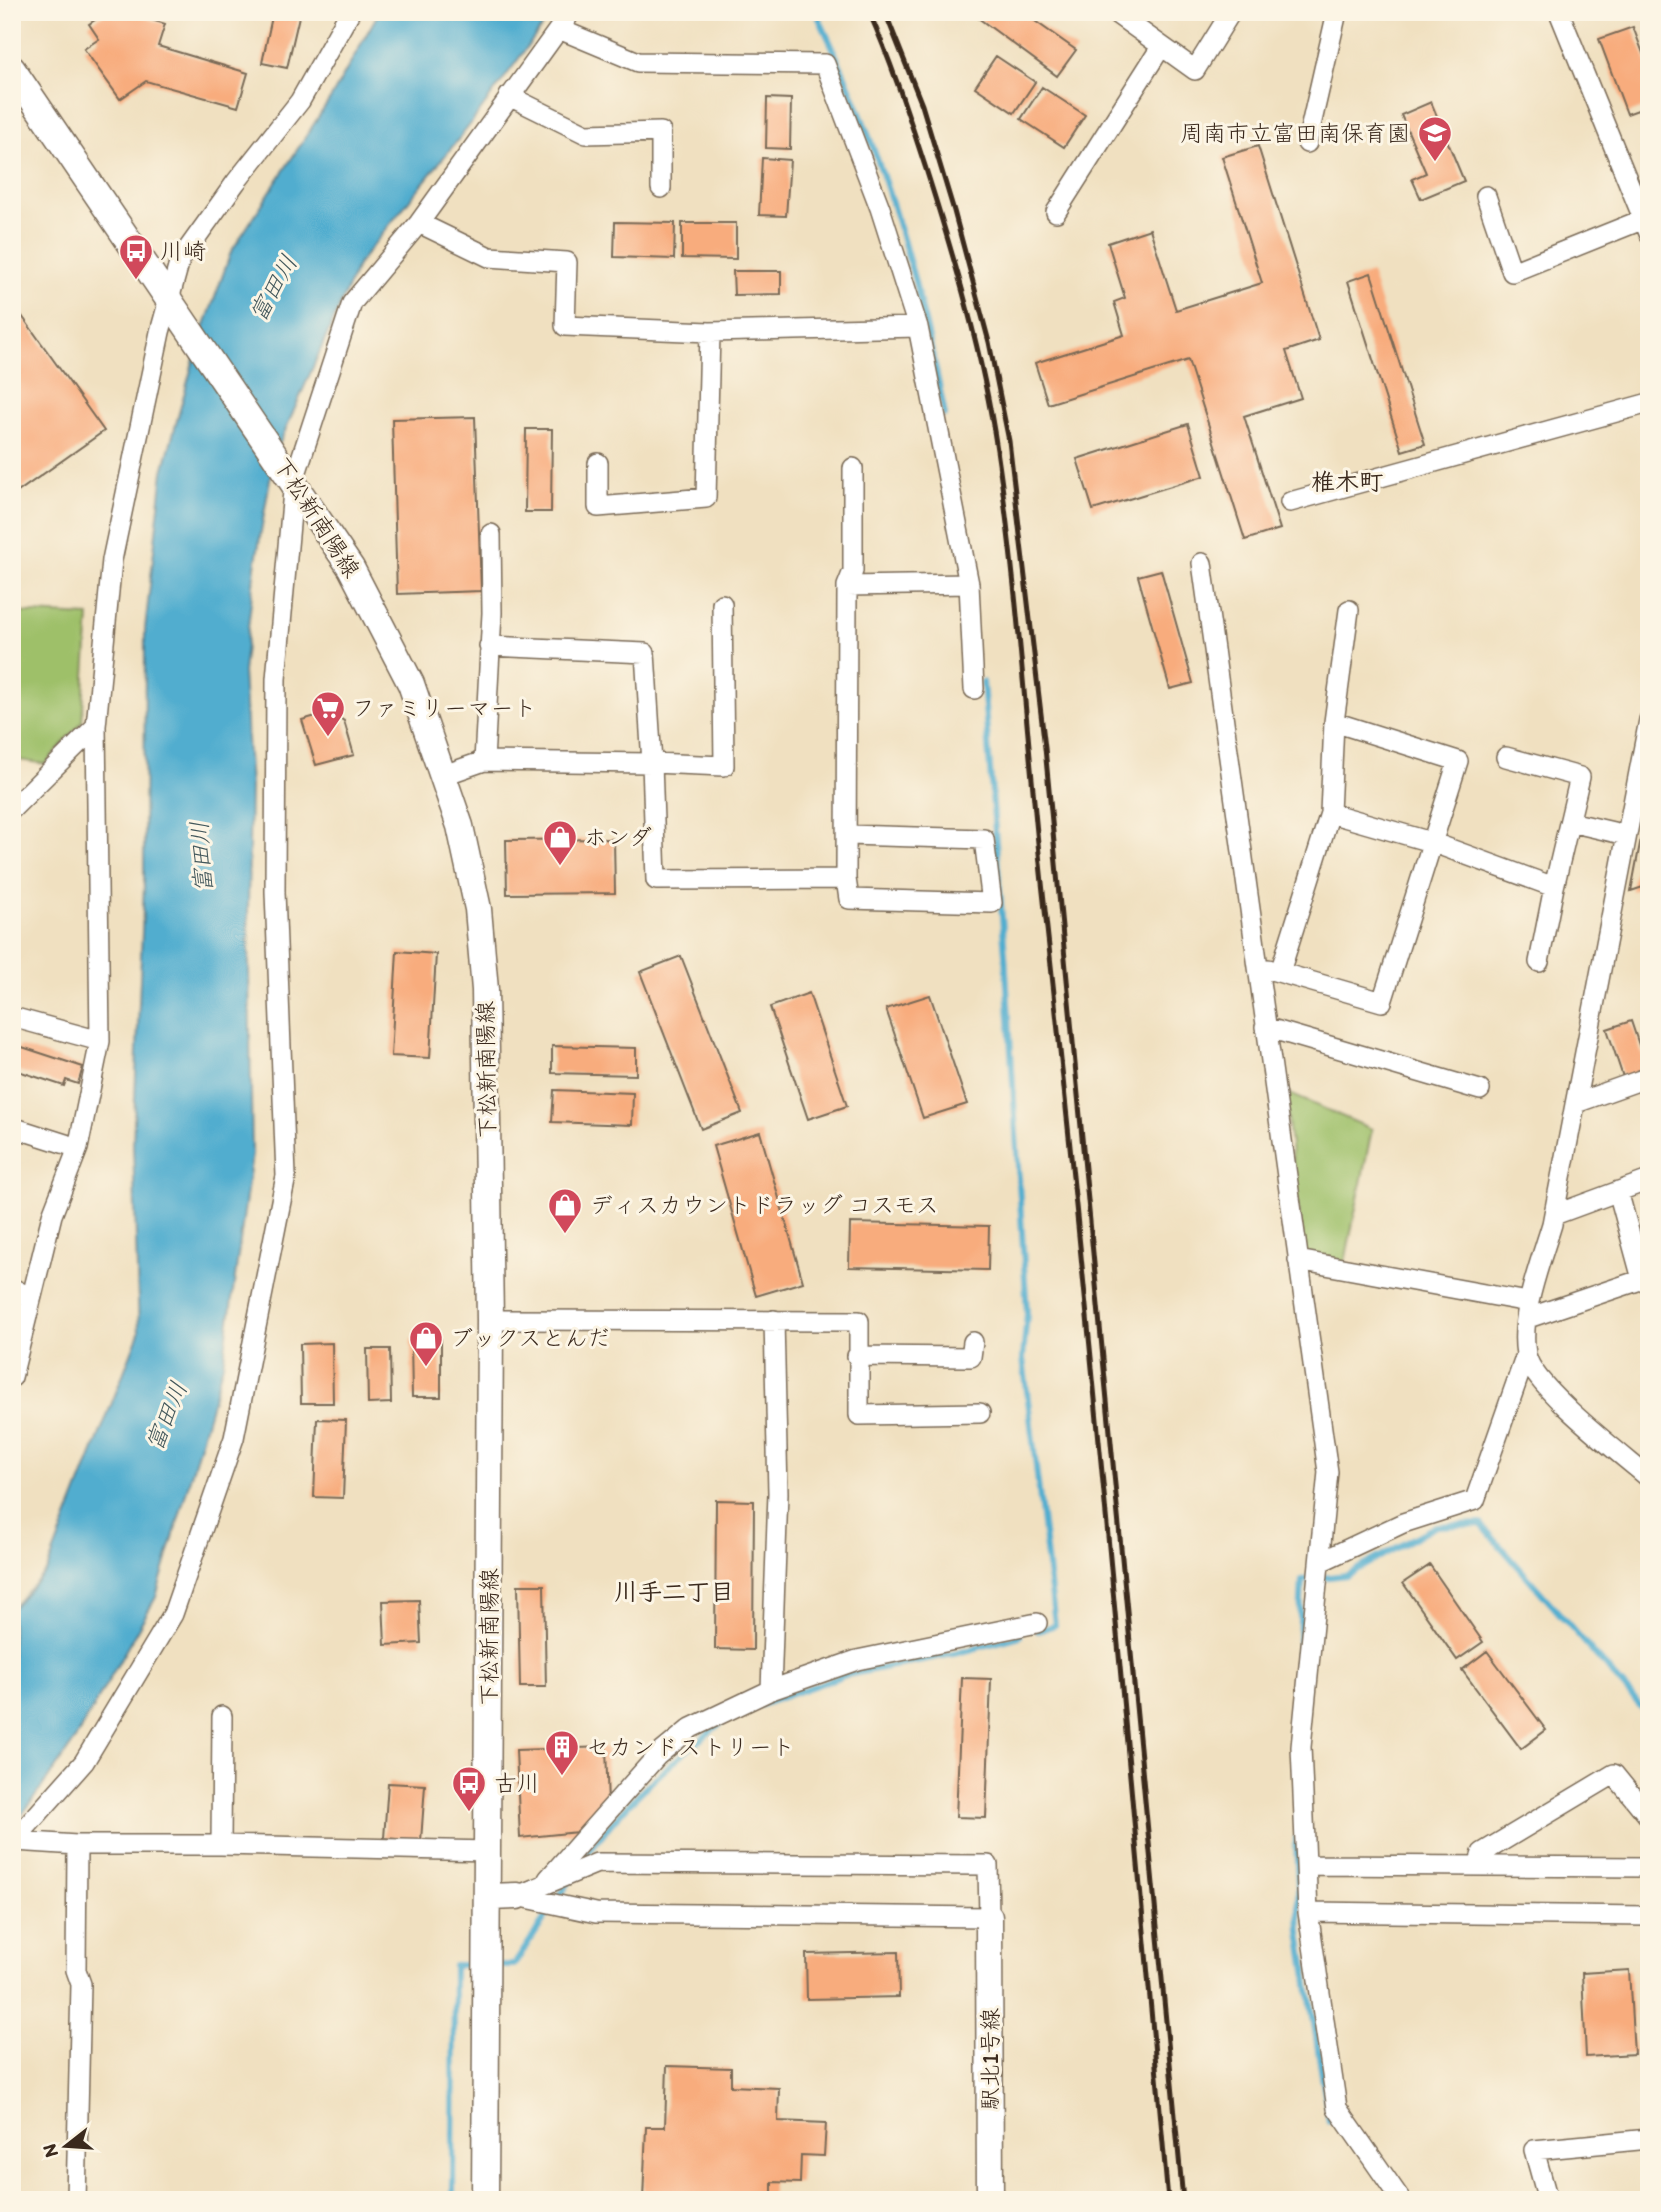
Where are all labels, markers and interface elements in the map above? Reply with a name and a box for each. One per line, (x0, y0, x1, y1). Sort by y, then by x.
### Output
school or university icon: 周南市立富田南保育園 (1416, 114, 1454, 163)
place label: 周南市立富田南保育園 (1180, 119, 1410, 147)
bus stop icon: 川崎 (117, 232, 155, 281)
place label: 川崎 (160, 237, 206, 265)
water label: 富田川 (243, 249, 303, 327)
street label: 下松新南陽線 (268, 452, 366, 582)
district label: 椎木町 (1311, 467, 1383, 496)
supermarket icon: ファミリーマート (309, 689, 347, 738)
place label: ファミリーマート (352, 694, 536, 722)
shop icon: ホンダ (541, 818, 579, 867)
water label: 富田川 (184, 820, 218, 894)
place label: ホンダ (584, 823, 652, 851)
street label: 下松新南陽線 (471, 1001, 501, 1139)
shop icon: ディスカウントドラッグ コスモス (546, 1186, 584, 1235)
place label: ディスカウントドラッグ コスモス (590, 1191, 939, 1219)
shop icon: ブックスとんだ (407, 1319, 445, 1368)
place label: ブックスとんだ (450, 1324, 611, 1352)
water label: 富田川 (139, 1377, 193, 1455)
street label: 下松新南陽線 (475, 1568, 503, 1706)
district label: 川手二丁目 (614, 1577, 734, 1606)
building icon: セカンドストリート (543, 1728, 581, 1777)
place label: セカンドストリート (586, 1733, 795, 1761)
bus stop icon: 古川 (450, 1764, 488, 1813)
place label: 古川 (494, 1769, 540, 1797)
street label: 駅北1号線 (976, 2008, 1004, 2110)
north arrow (32, 2110, 102, 2180)
text: N (37, 2141, 63, 2160)

